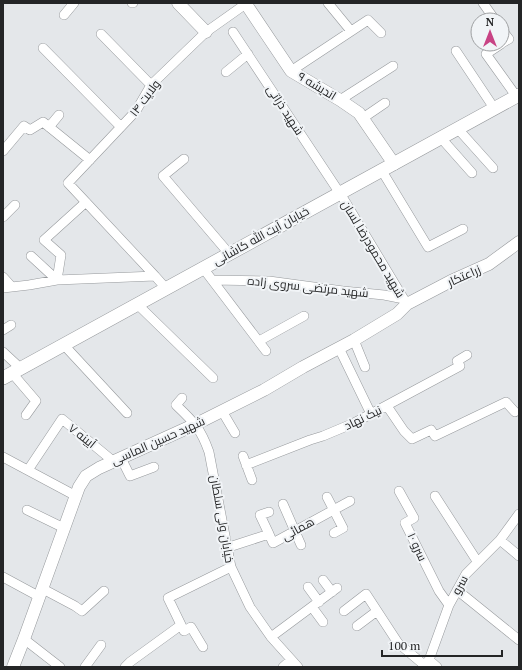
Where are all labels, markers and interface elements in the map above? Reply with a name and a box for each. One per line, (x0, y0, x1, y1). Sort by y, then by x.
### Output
north arrow (470, 12, 510, 52)
text: N (486, 15, 495, 29)
street label: اندیشه ۹ (295, 68, 339, 103)
street label: ولایت ۱۴ (126, 76, 163, 119)
street label: شهید ذراتی (264, 82, 307, 138)
street label: شهید محمودرضا لسان (338, 197, 409, 300)
street label: خیابان آیت الله کاشانی (210, 203, 311, 268)
street label: زراعتکار (444, 262, 483, 290)
street label: شهید مرتضی سروی زاده (247, 273, 369, 300)
street label: نیک نهاد (342, 402, 384, 433)
street label: شهید حسین الماسی (109, 413, 207, 468)
street label: آیینه ۷ (66, 420, 100, 452)
street label: خیابان ولی سلطان (207, 474, 238, 564)
street label: همائی (279, 514, 317, 544)
street label: سرو ۱۰ (404, 530, 430, 563)
street label: سرو (448, 572, 471, 597)
scale bar (382, 632, 502, 658)
text: 100 m (388, 638, 421, 653)

